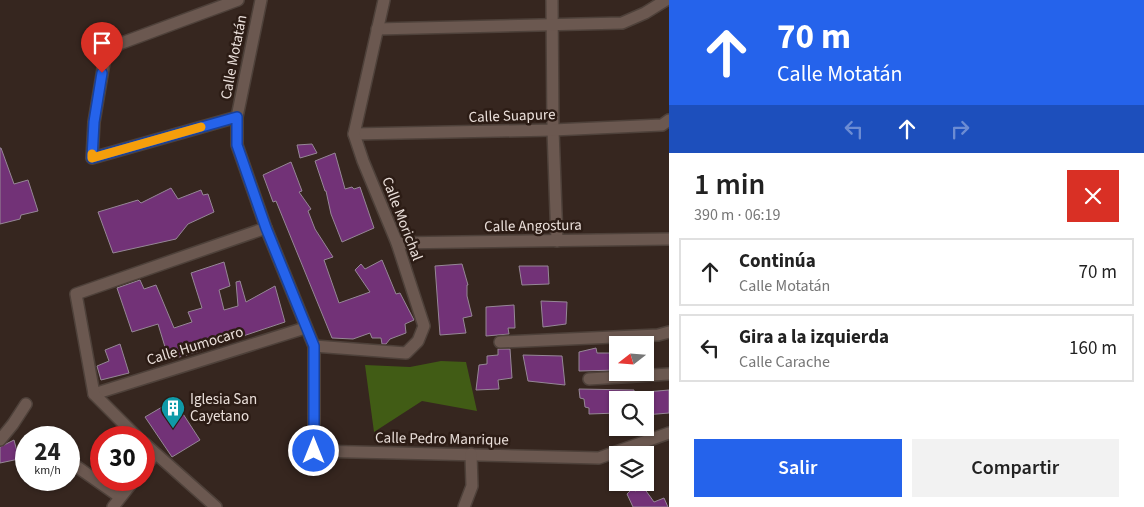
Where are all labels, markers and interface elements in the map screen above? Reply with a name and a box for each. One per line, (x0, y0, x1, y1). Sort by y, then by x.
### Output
text: 70 m (777, 12, 851, 62)
street label: Calle Motatán (216, 13, 252, 101)
icon: ahead (694, 20, 759, 85)
pin (81, 22, 123, 73)
icon: arrive (88, 29, 116, 57)
text: Calle Motatán (777, 58, 903, 90)
street label: Calle Suapure (468, 104, 556, 128)
icon: left (840, 115, 868, 143)
icon: ahead (893, 115, 921, 143)
icon: right (946, 115, 974, 143)
text: 1 min (694, 163, 765, 206)
button: close (1067, 170, 1119, 222)
street label: Calle Morichal (376, 174, 428, 264)
text: 390 m · 06:19 (694, 204, 781, 226)
street label: Calle Angostura (484, 215, 582, 237)
text: Continúa (739, 248, 816, 275)
icon: ahead (696, 258, 724, 286)
text: 70 m (1079, 259, 1117, 286)
text: Calle Motatán (739, 275, 830, 297)
street label: Calle Humocaro (144, 321, 246, 371)
text: Gira a la izquierda (739, 324, 889, 351)
icon: left (696, 334, 724, 362)
text: 160 m (1069, 335, 1117, 362)
north arrow (609, 336, 654, 381)
map controls (609, 336, 654, 491)
text: Calle Carache (739, 351, 830, 373)
place label: Iglesia San Cayetano (190, 389, 257, 427)
button: search (609, 391, 654, 436)
building icon: Iglesia San Cayetano (160, 395, 186, 429)
position arrow (287, 424, 339, 476)
speed limit sign: 30 (90, 426, 155, 491)
street label: Calle Pedro Manrique (375, 427, 509, 451)
text: 24 (34, 434, 61, 470)
button: Salir (694, 439, 902, 497)
button: Compartir (912, 439, 1119, 497)
button: layers (609, 446, 654, 491)
text: km/h (34, 462, 61, 479)

